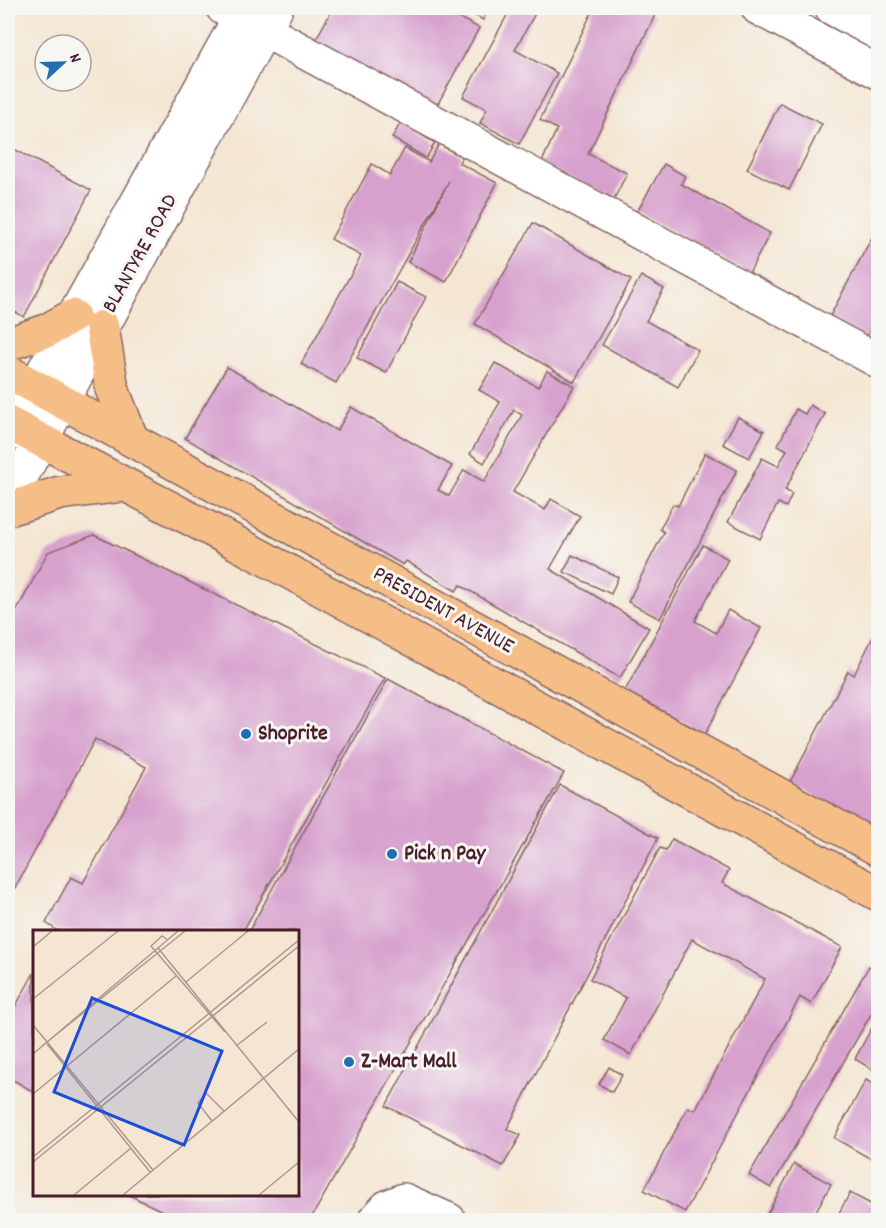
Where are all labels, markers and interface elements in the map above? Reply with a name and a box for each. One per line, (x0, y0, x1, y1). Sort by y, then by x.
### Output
north arrow (33, 33, 93, 93)
text: N (62, 50, 87, 66)
street label: BLANTYRE ROAD (96, 189, 186, 319)
street label: PRESIDENT AVENUE (367, 559, 519, 663)
place label: Shoprite (258, 719, 328, 750)
marker: Shoprite (239, 727, 253, 741)
place label: Pick n Pay (404, 839, 486, 870)
marker: Pick n Pay (385, 847, 399, 861)
inset map (33, 930, 298, 1195)
place label: Z-Mart Mall (361, 1047, 457, 1078)
marker: Z-Mart Mall (342, 1055, 356, 1069)

